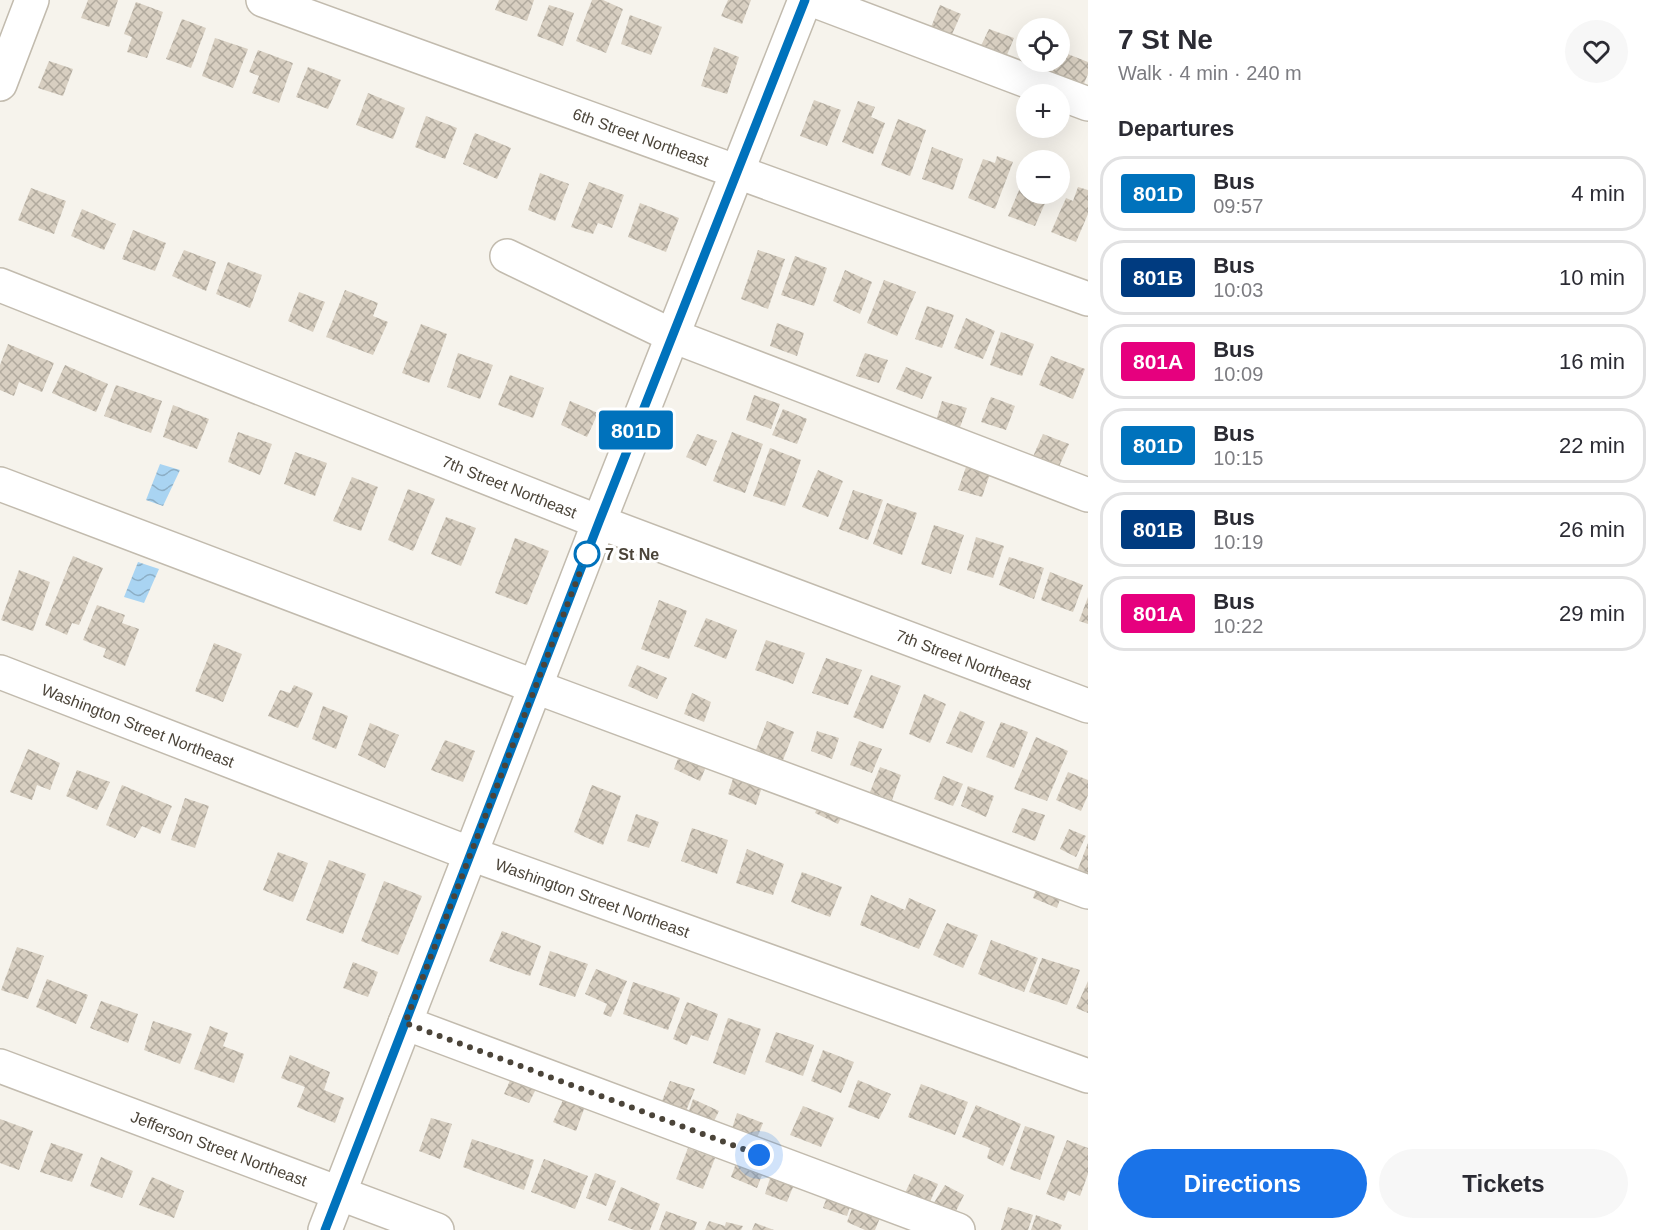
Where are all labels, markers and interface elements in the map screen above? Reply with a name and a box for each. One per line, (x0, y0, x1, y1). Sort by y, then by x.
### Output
map controls (1016, 18, 1070, 204)
button: locate (1016, 18, 1070, 72)
button: heart (1565, 20, 1628, 83)
text: 7 St Ne (1118, 24, 1213, 55)
text: Walk · 4 min · 240 m (1118, 62, 1302, 84)
button: + (1016, 84, 1070, 138)
street label: 6th Street Northeast (571, 105, 712, 170)
text: Departures (1118, 116, 1234, 141)
button: − (1016, 150, 1070, 204)
text: Bus (1213, 169, 1255, 194)
text: 4 min (1571, 181, 1625, 206)
text: 801D (1133, 182, 1183, 205)
text: 09:57 (1213, 195, 1263, 217)
text: Bus (1213, 253, 1255, 278)
text: 10 min (1559, 265, 1625, 290)
text: 801B (1133, 266, 1183, 289)
text: 10:03 (1213, 279, 1263, 301)
text: Bus (1213, 337, 1255, 362)
text: 16 min (1559, 349, 1625, 374)
text: 801A (1133, 350, 1183, 373)
text: 10:09 (1213, 363, 1263, 385)
line badge: 801D (594, 410, 678, 450)
text: 801D (611, 419, 661, 442)
text: Bus (1213, 421, 1255, 446)
text: 22 min (1559, 433, 1625, 458)
text: 801D (1133, 434, 1183, 457)
text: 10:15 (1213, 447, 1263, 469)
street label: 7th Street Northeast (440, 452, 580, 521)
text: Bus (1213, 505, 1255, 530)
text: 26 min (1559, 517, 1625, 542)
text: 801B (1133, 518, 1183, 541)
text: 10:19 (1213, 531, 1263, 553)
marker: 7 St Ne (574, 541, 600, 567)
place label: 7 St Ne (605, 546, 659, 563)
text: Bus (1213, 589, 1255, 614)
text: 29 min (1559, 601, 1625, 626)
text: 801A (1133, 602, 1183, 625)
text: 10:22 (1213, 615, 1263, 637)
street label: 7th Street Northeast (894, 626, 1034, 693)
street label: Washington Street Northeast (39, 680, 237, 770)
street label: Washington Street Northeast (493, 855, 692, 941)
street label: Jefferson Street Northeast (129, 1107, 310, 1189)
your location (744, 1140, 774, 1170)
button: Directions (1118, 1149, 1367, 1218)
button: Tickets (1379, 1149, 1628, 1218)

